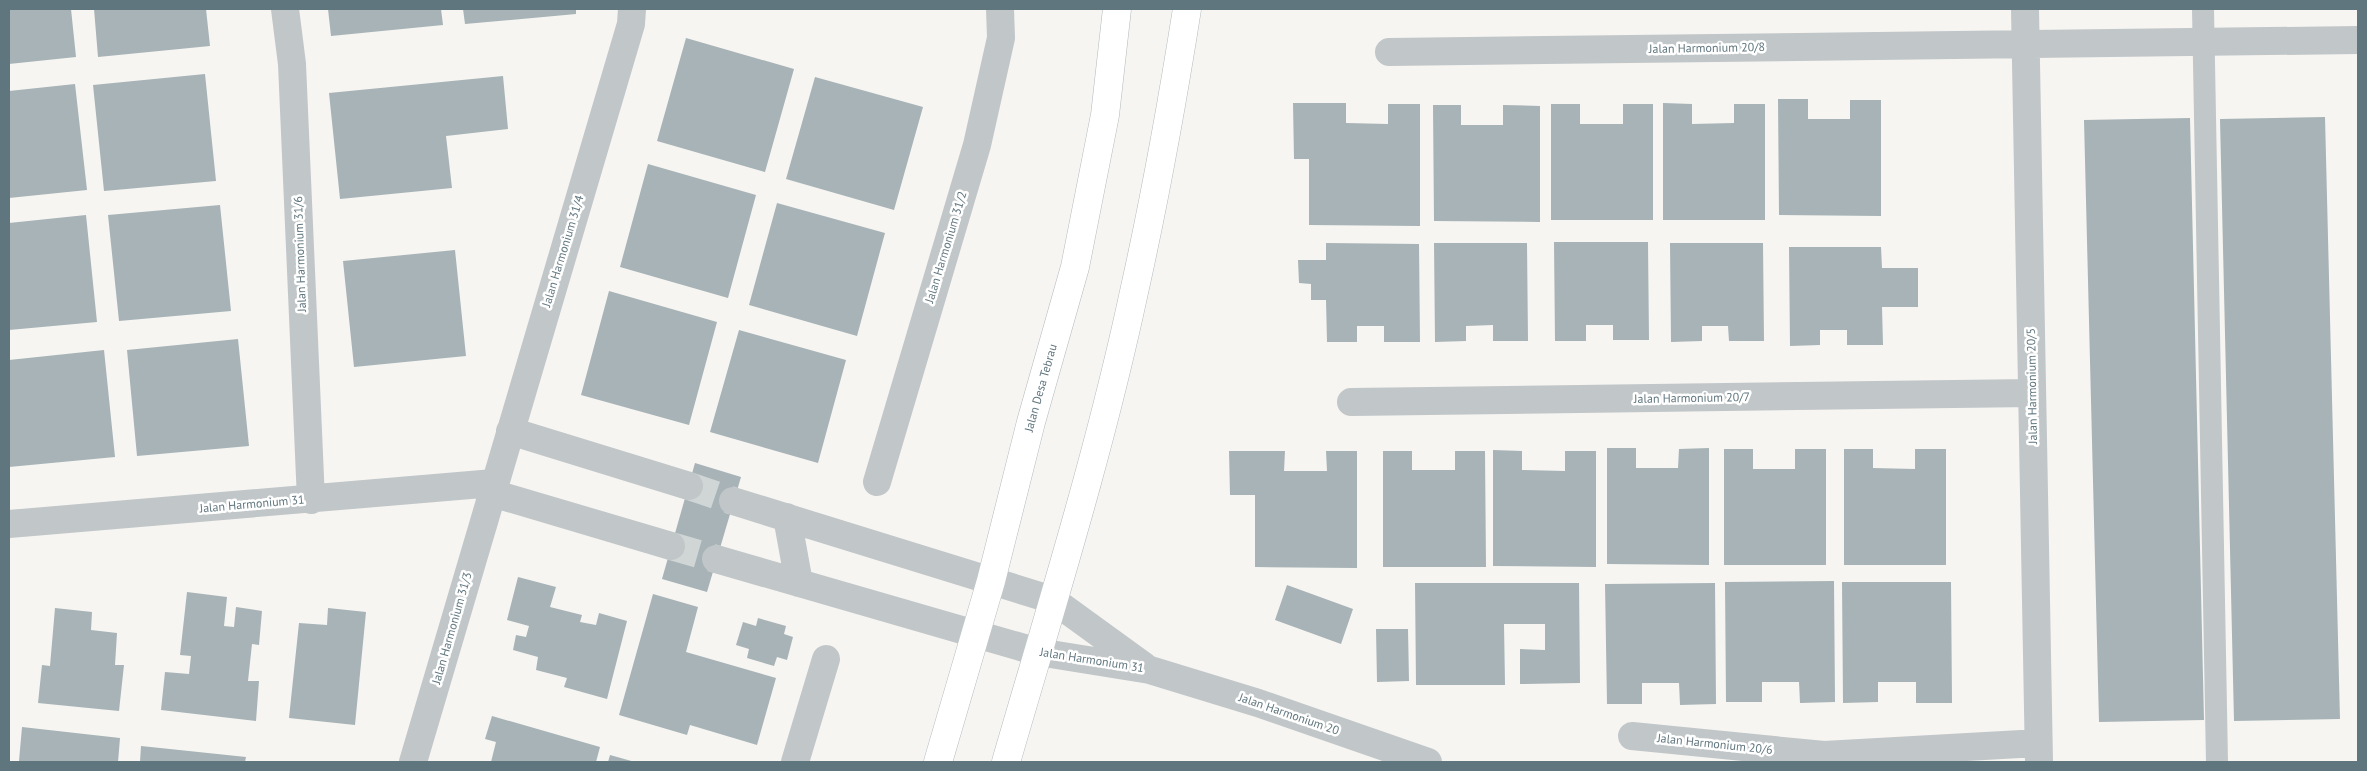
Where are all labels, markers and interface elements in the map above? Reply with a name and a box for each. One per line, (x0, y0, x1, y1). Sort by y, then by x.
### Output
street label: Jalan Harmonium 20/8 (1648, 39, 1765, 56)
street label: Jalan Harmonium 31/2 (921, 189, 970, 305)
street label: Jalan Harmonium 31/4 (538, 193, 587, 309)
street label: Jalan Harmonium 31/6 (290, 196, 309, 313)
street label: Jalan Harmonium 20/5 (2023, 328, 2040, 445)
street label: Jalan Desa Tebrau (1021, 342, 1060, 434)
street label: Jalan Harmonium 20/7 (1633, 389, 1750, 406)
street label: Jalan Harmonium 31 (198, 491, 305, 516)
street label: Jalan Harmonium 31/3 (428, 570, 475, 687)
street label: Jalan Harmonium 31 (1038, 644, 1145, 675)
street label: Jalan Harmonium 20 (1236, 689, 1342, 738)
street label: Jalan Harmonium 20/6 (1656, 730, 1774, 757)

